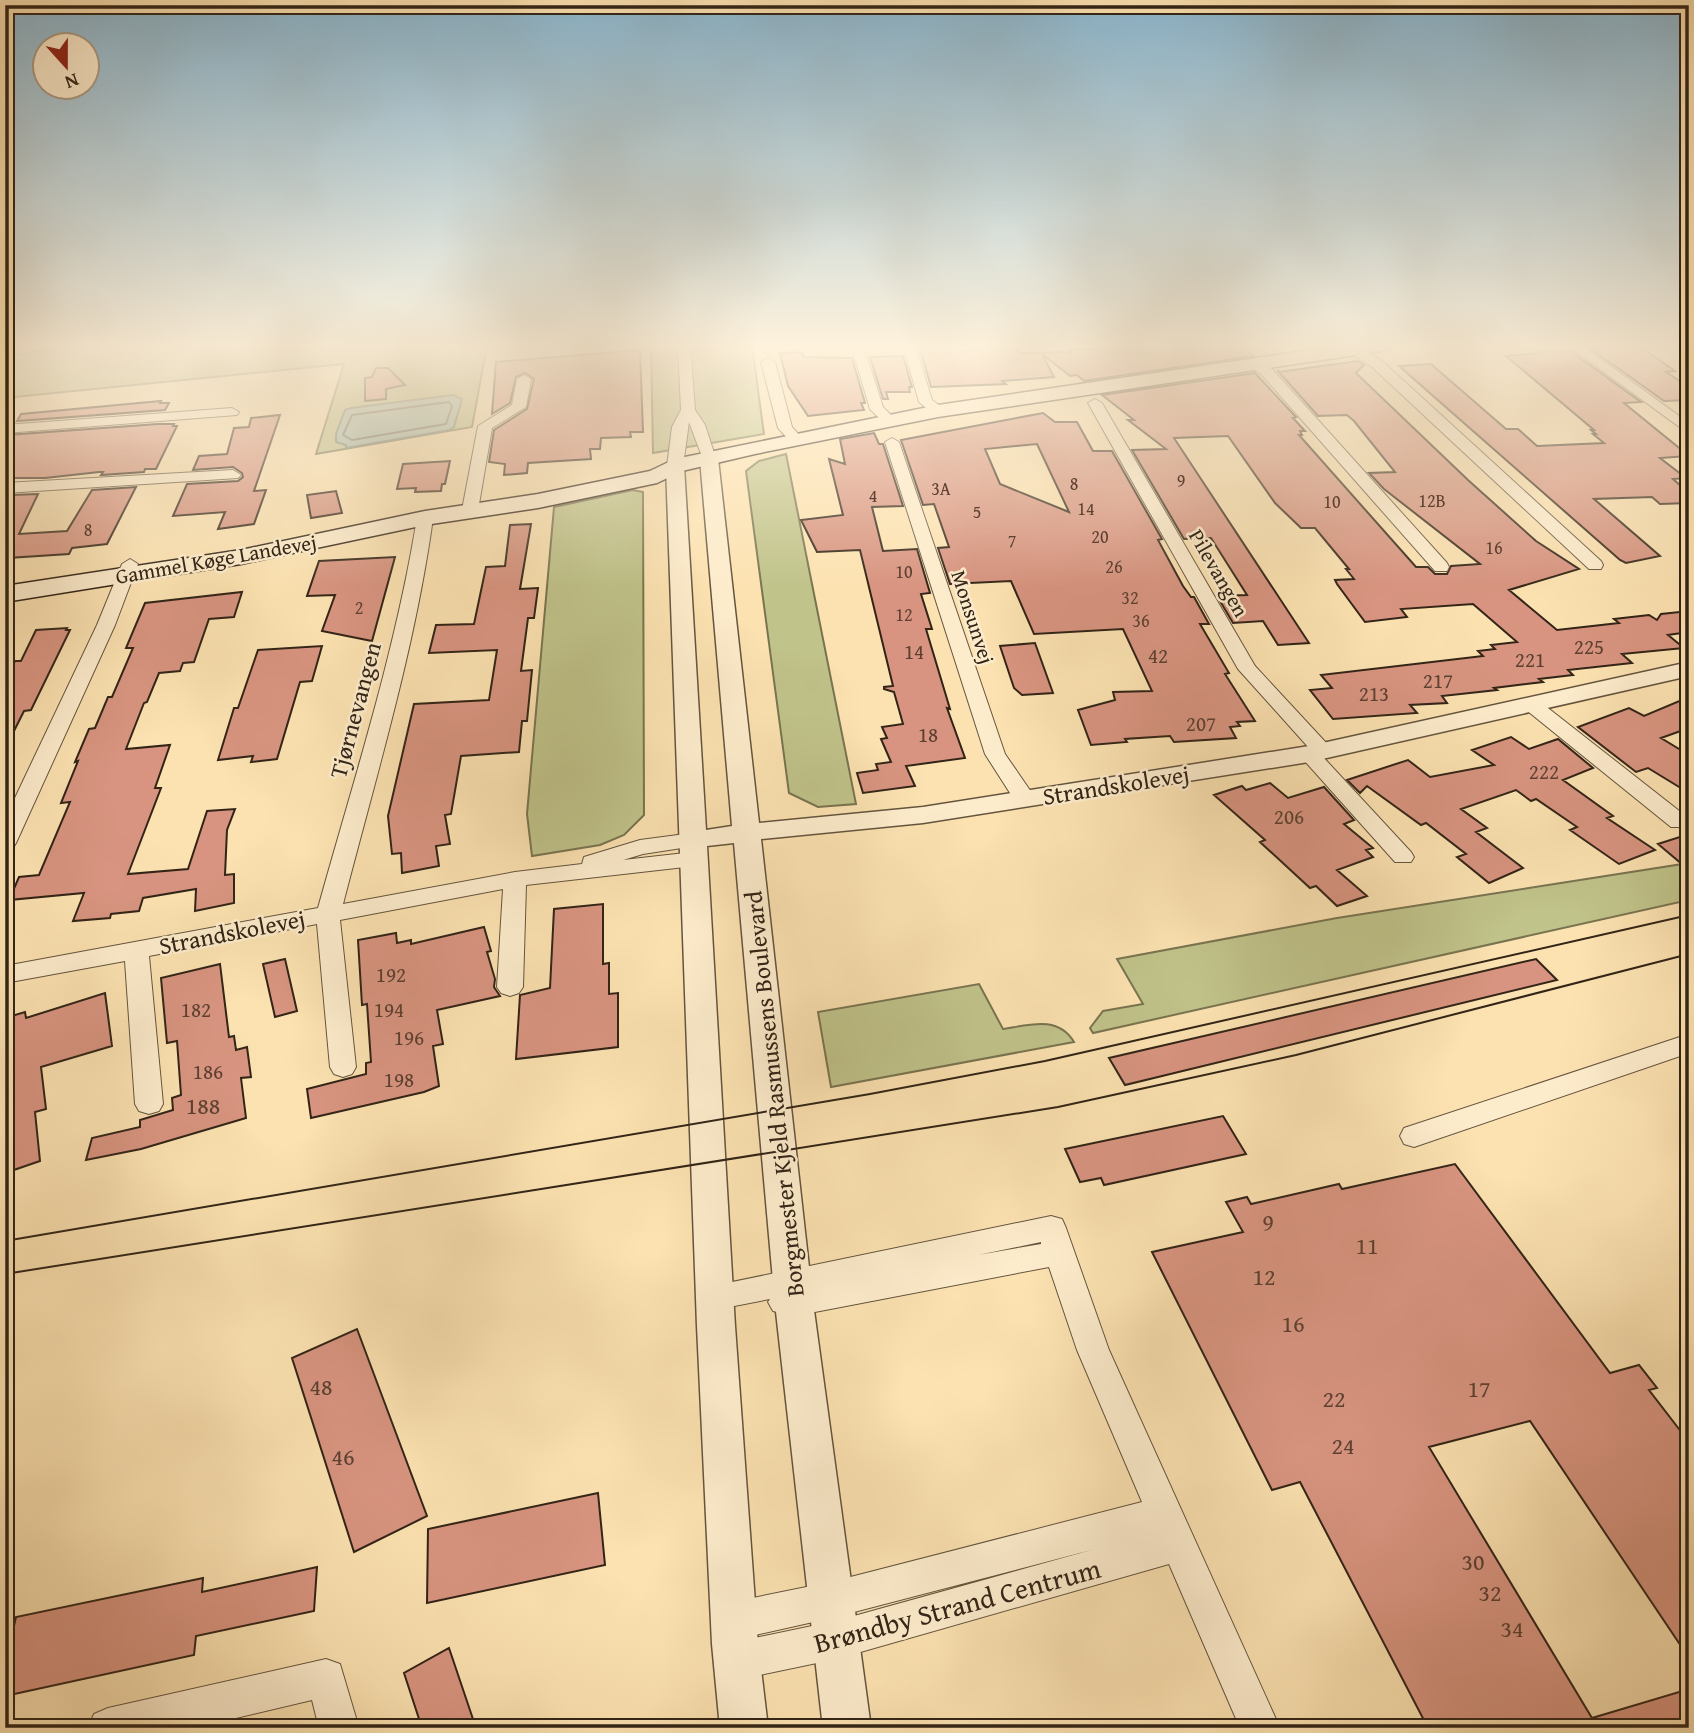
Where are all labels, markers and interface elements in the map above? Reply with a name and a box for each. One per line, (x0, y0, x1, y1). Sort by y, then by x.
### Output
north arrow (32, 32, 102, 102)
text: N (61, 67, 83, 97)
house number: 9 (1177, 467, 1185, 494)
house number: 8 (1070, 470, 1078, 497)
house number: 3A (931, 475, 951, 502)
house number: 4 (869, 482, 877, 509)
house number: 12B (1418, 487, 1446, 514)
house number: 10 (1323, 488, 1341, 515)
house number: 14 (1077, 495, 1095, 522)
house number: 5 (973, 498, 981, 525)
house number: 8 (84, 516, 92, 543)
house number: 20 (1091, 523, 1109, 550)
street label: Pilevangen (1181, 523, 1257, 623)
street label: Gammel Køge Landevej (113, 526, 319, 592)
house number: 7 (1008, 527, 1016, 554)
house number: 16 (1485, 534, 1503, 561)
house number: 26 (1105, 553, 1123, 580)
house number: 10 (895, 558, 913, 585)
street label: Monsunvej (943, 566, 1003, 668)
house number: 32 (1121, 584, 1139, 611)
house number: 2 (355, 594, 363, 621)
house number: 12 (895, 601, 913, 628)
house number: 36 (1132, 607, 1150, 634)
house number: 225 (1574, 631, 1604, 662)
house number: 14 (904, 636, 924, 667)
street label: Tjørnevangen (320, 637, 390, 782)
house number: 42 (1148, 640, 1168, 671)
house number: 221 (1515, 644, 1545, 675)
house number: 217 (1423, 665, 1453, 696)
house number: 213 (1359, 678, 1389, 709)
house number: 207 (1186, 708, 1216, 739)
house number: 18 (918, 719, 938, 750)
street label: Strandskolevej (1040, 756, 1192, 814)
house number: 222 (1529, 756, 1559, 787)
house number: 206 (1274, 801, 1304, 832)
street label: Borgmester Kjeld Rasmussens Boulevard (735, 889, 813, 1299)
street label: Strandskolevej (156, 901, 308, 963)
house number: 192 (376, 959, 406, 990)
house number: 182 (181, 994, 211, 1025)
house number: 194 (374, 994, 404, 1025)
house number: 196 (394, 1022, 424, 1053)
house number: 186 (193, 1056, 223, 1087)
house number: 198 (384, 1064, 414, 1095)
house number: 188 (186, 1088, 220, 1123)
house number: 9 (1262, 1204, 1274, 1239)
house number: 11 (1355, 1228, 1379, 1263)
house number: 12 (1252, 1259, 1276, 1294)
house number: 16 (1281, 1306, 1305, 1341)
house number: 48 (309, 1369, 333, 1404)
house number: 17 (1467, 1371, 1491, 1406)
house number: 22 (1322, 1381, 1346, 1416)
house number: 24 (1331, 1428, 1355, 1463)
house number: 46 (331, 1439, 355, 1474)
house number: 30 (1461, 1544, 1485, 1579)
street label: Brøndby Strand Centrum (809, 1547, 1105, 1663)
house number: 32 (1478, 1575, 1502, 1610)
house number: 34 (1500, 1611, 1524, 1646)

